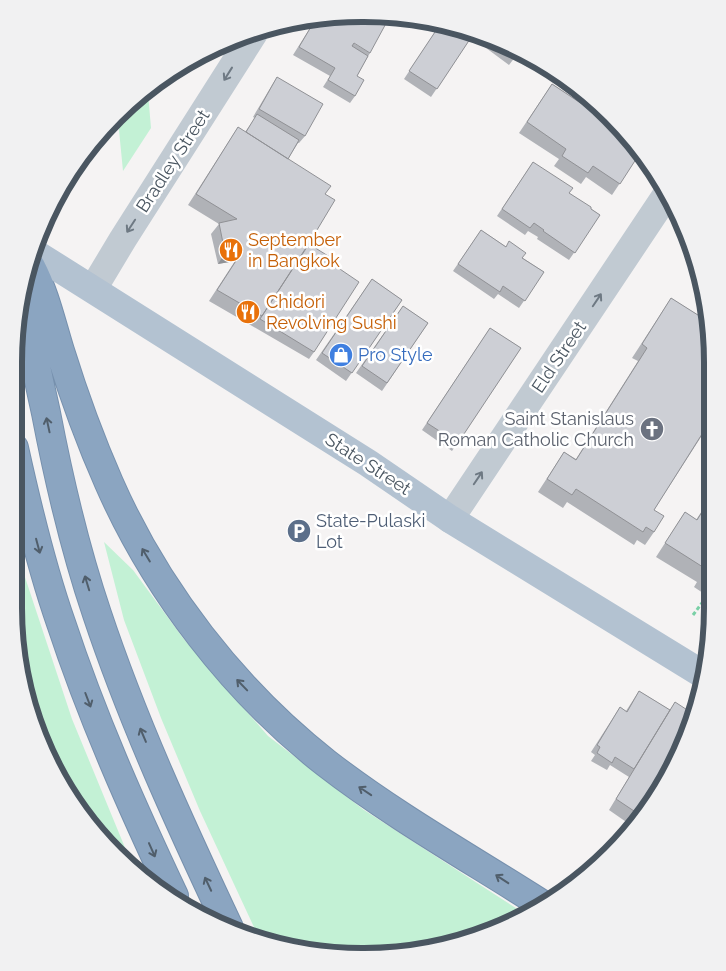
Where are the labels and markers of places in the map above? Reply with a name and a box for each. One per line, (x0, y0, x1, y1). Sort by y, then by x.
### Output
place label: September in Bangkok (248, 229, 342, 271)
restaurant icon: September in Bangkok (218, 237, 244, 263)
place label: Chidori Revolving Sushi (266, 291, 397, 333)
restaurant icon: Chidori Revolving Sushi (235, 299, 261, 325)
shop icon: Pro Style (328, 342, 354, 368)
place label: Pro Style (358, 344, 433, 365)
place label: Saint Stanislaus Roman Catholic Church (438, 408, 634, 450)
church icon: Saint Stanislaus Roman Catholic Church (639, 416, 665, 442)
place label: State-Pulaski Lot (316, 510, 425, 552)
parking icon: State-Pulaski Lot (286, 518, 312, 544)

